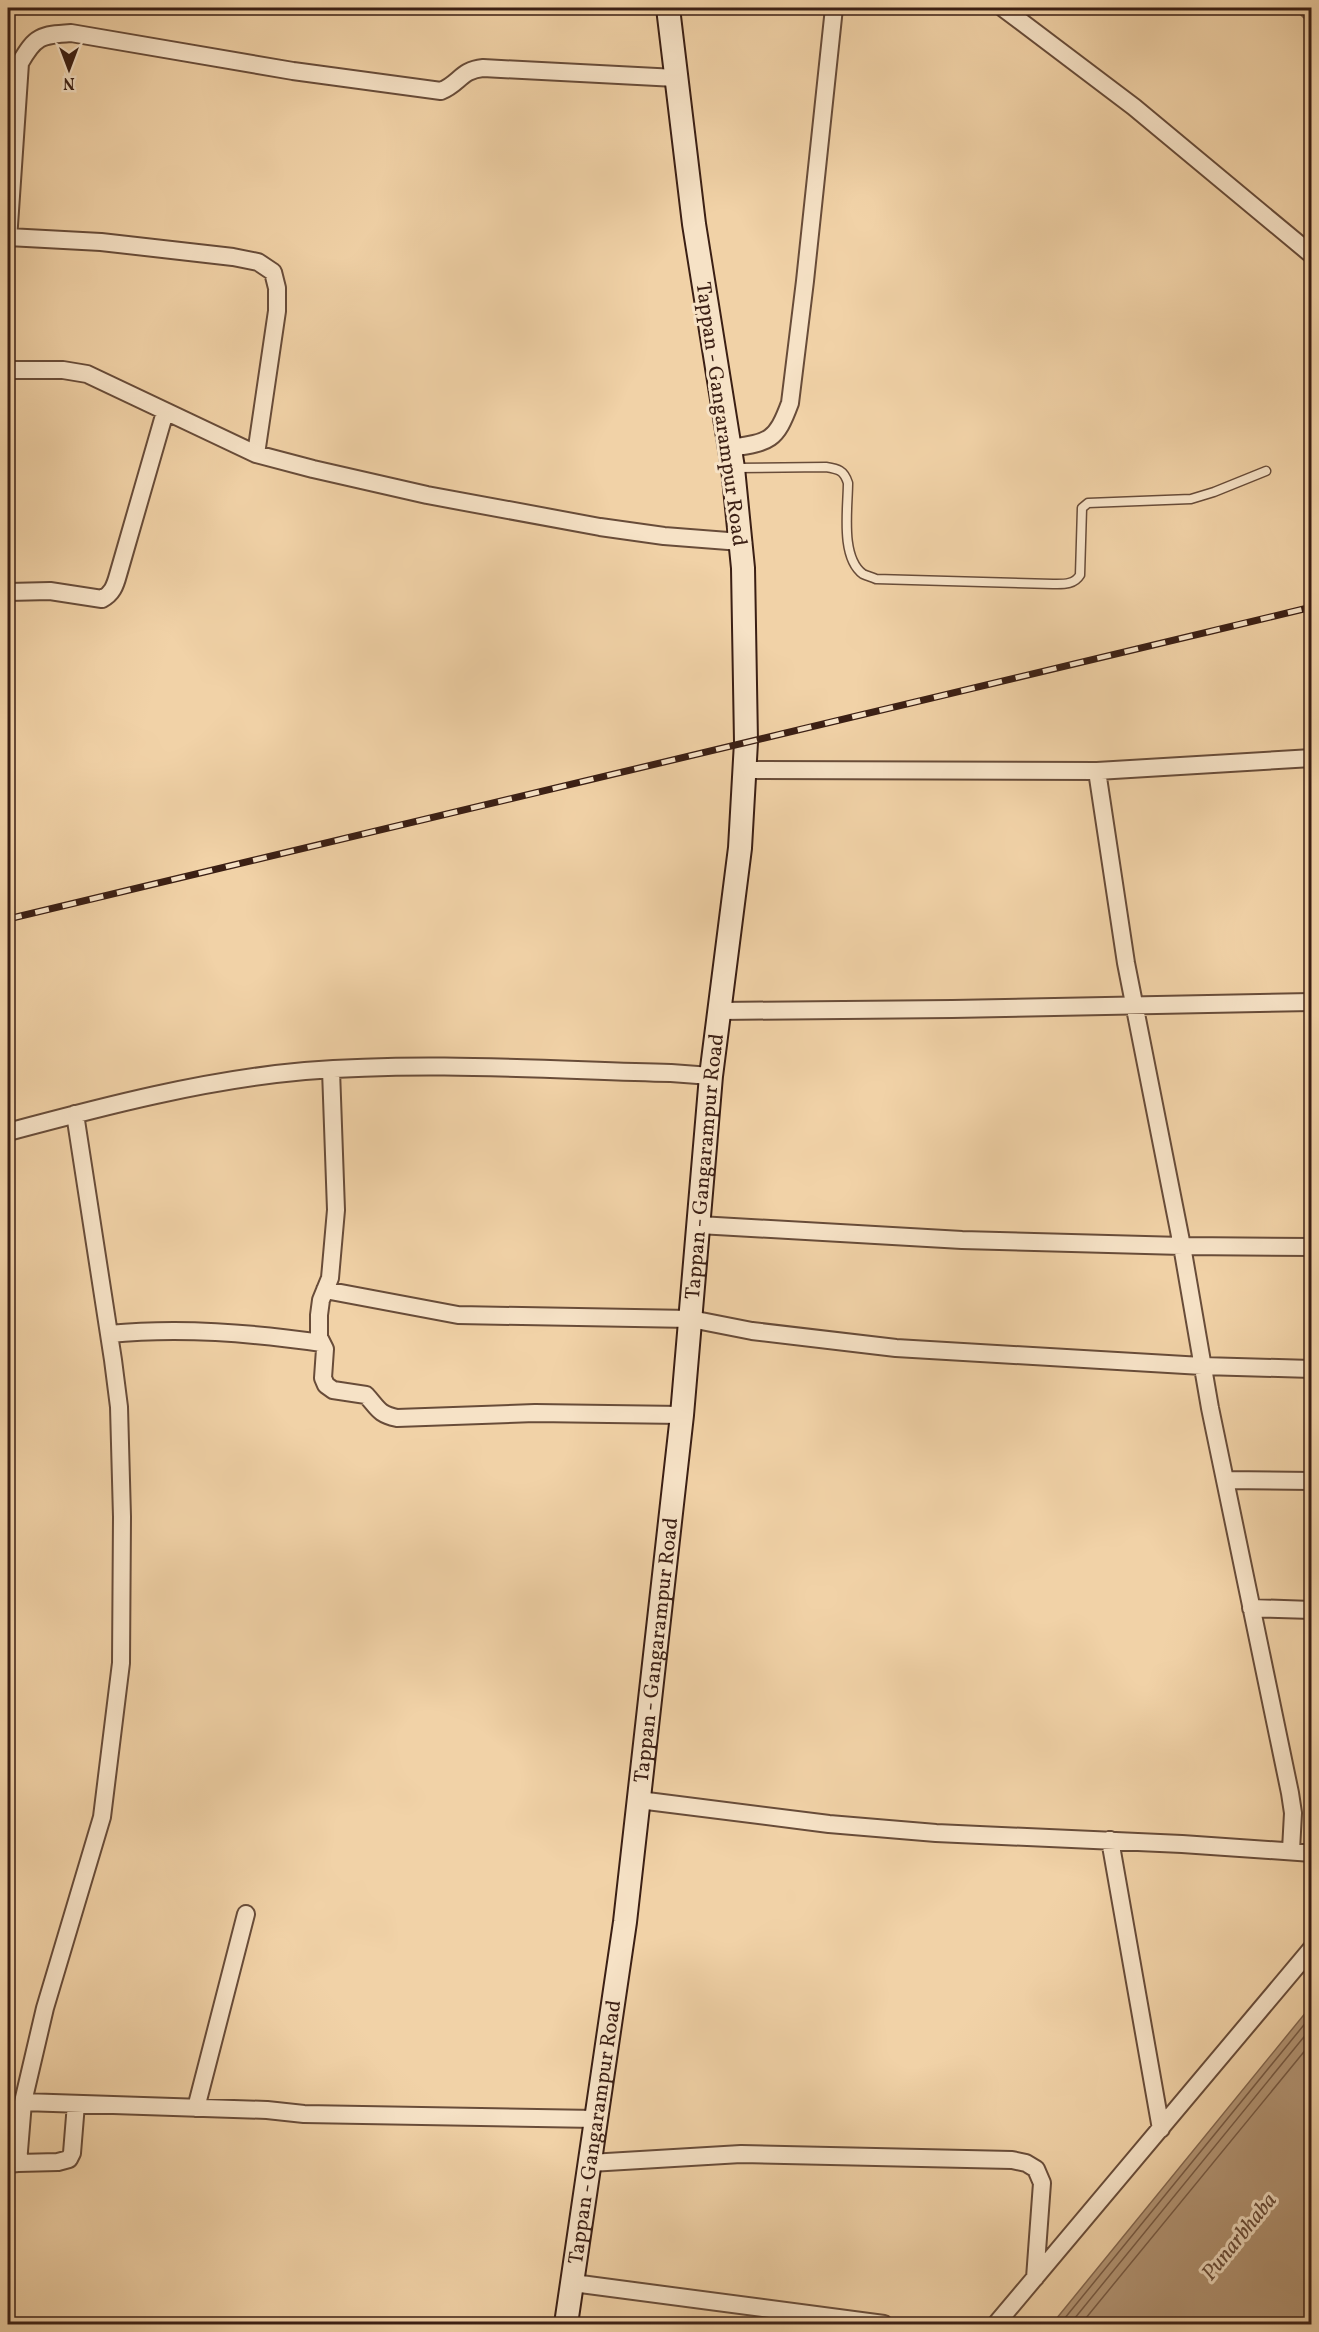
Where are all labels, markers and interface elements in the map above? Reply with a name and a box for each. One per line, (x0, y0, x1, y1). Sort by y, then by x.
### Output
north arrow (39, 39, 99, 99)
text: N (63, 71, 75, 93)
street label: Tappan - Gangarampur Road (688, 280, 753, 548)
street label: Tappan - Gangarampur Road (679, 1032, 732, 1301)
street label: Tappan - Gangarampur Road (628, 1516, 686, 1784)
street label: Tappan - Gangarampur Road (562, 1998, 629, 2266)
water label: Punarbhaba (1195, 2187, 1285, 2288)

